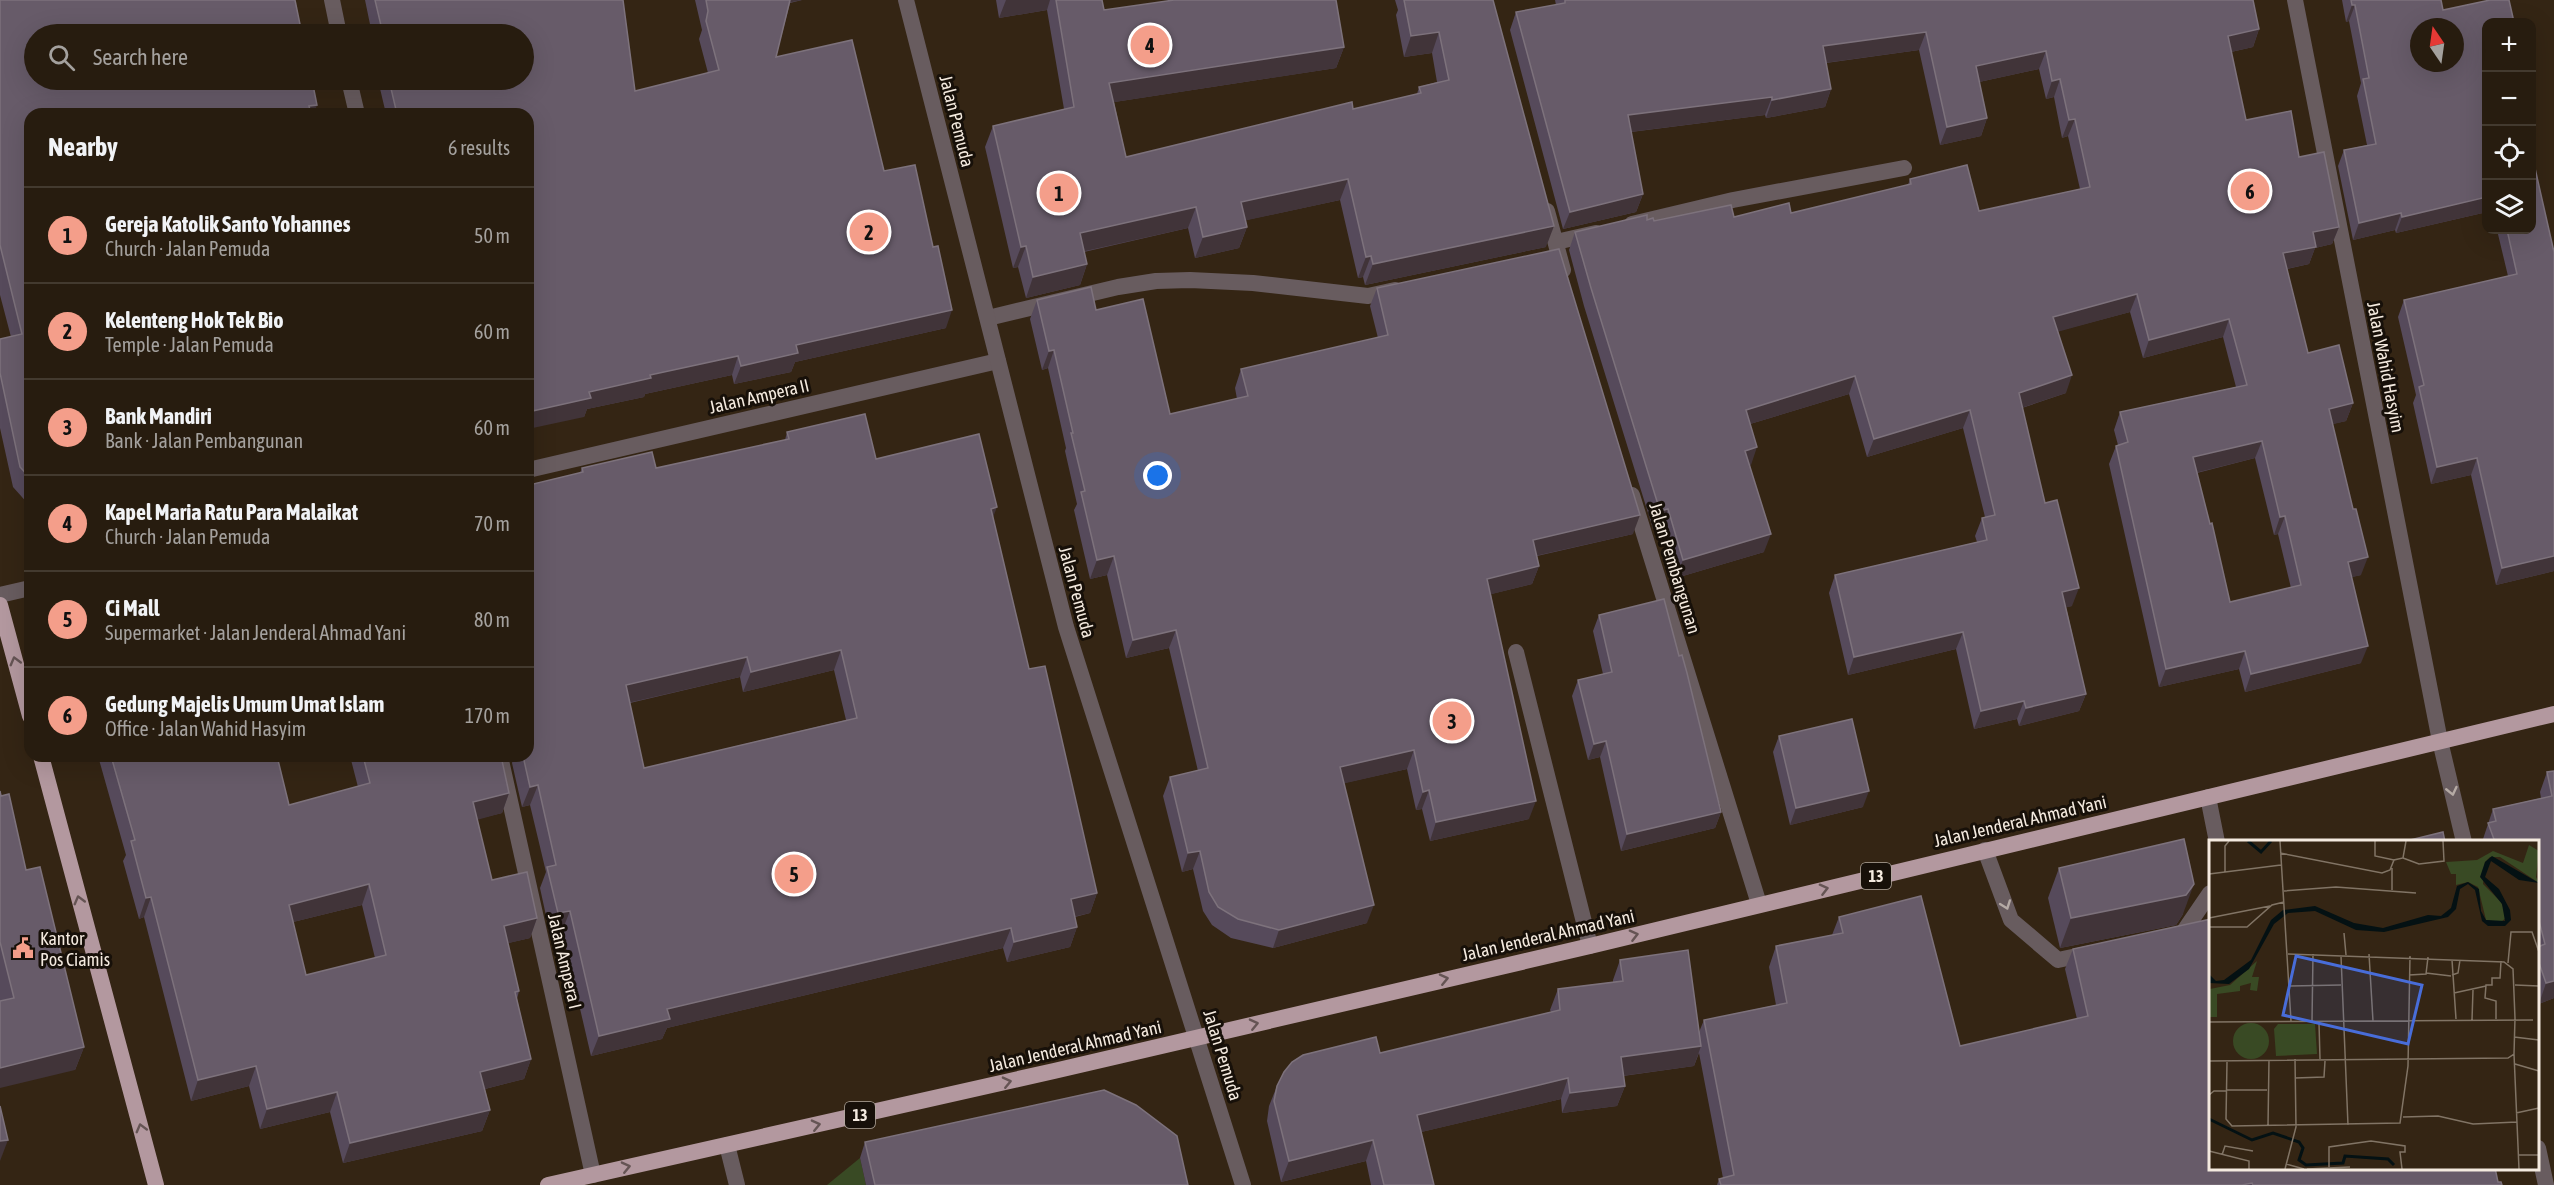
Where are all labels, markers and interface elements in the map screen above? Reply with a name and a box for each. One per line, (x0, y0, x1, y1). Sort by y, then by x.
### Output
north arrow (2410, 18, 2464, 72)
map controls (2482, 18, 2536, 234)
button: + (2482, 18, 2536, 72)
pin: 4 (1130, 22, 1170, 68)
search box (24, 24, 534, 90)
icon: search (45, 41, 78, 74)
text: Search here (93, 44, 188, 70)
button: − (2482, 72, 2536, 126)
street label: Jalan Pemuda (935, 73, 979, 169)
button: locate (2482, 126, 2536, 180)
text: Nearby (48, 132, 118, 162)
text: 6 results (448, 136, 510, 159)
pin: 6 (2230, 168, 2270, 213)
pin: 1 (1040, 170, 1078, 216)
button: layers (2482, 180, 2536, 234)
pin: 2 (850, 210, 888, 254)
text: Gereja Katolik Santo Yohannes (105, 211, 350, 237)
text: 1 (63, 224, 72, 247)
text: 50 m (474, 224, 510, 247)
text: Church · Jalan Pemuda (105, 237, 270, 260)
street label: Jalan Wahid Hasyim (2363, 300, 2409, 434)
text: Kelenteng Hok Tek Bio (105, 307, 284, 333)
text: 2 (63, 320, 72, 343)
text: 60 m (474, 320, 510, 343)
text: Temple · Jalan Pemuda (105, 333, 274, 356)
street label: Jalan Ampera II (707, 374, 811, 418)
text: Bank Mandiri (105, 403, 212, 429)
text: 3 (63, 416, 72, 439)
text: 60 m (474, 416, 510, 439)
text: Bank · Jalan Pembangunan (105, 429, 303, 452)
your location (1143, 461, 1172, 490)
text: Kapel Maria Ratu Para Malaikat (105, 499, 358, 525)
street label: Jalan Pembangunan (1645, 500, 1705, 636)
text: 4 (63, 512, 72, 535)
text: 70 m (474, 512, 510, 535)
text: Church · Jalan Pemuda (105, 525, 270, 548)
street label: Jalan Pemuda (1055, 544, 1099, 640)
text: Ci Mall (105, 595, 160, 621)
text: 5 (63, 608, 72, 631)
text: 80 m (474, 608, 510, 631)
text: Supermarket · Jalan Jenderal Ahmad Yani (105, 621, 406, 644)
one-way arrow (10, 656, 22, 666)
text: Gedung Majelis Umum Umat Islam (105, 691, 384, 717)
pin: 3 (1432, 698, 1472, 744)
text: 6 (63, 704, 72, 727)
text: 170 m (465, 704, 510, 727)
text: Office · Jalan Wahid Hasyim (105, 717, 306, 740)
one-way arrow (2444, 786, 2457, 796)
street label: Jalan Jenderal Ahmad Yani (1932, 791, 2108, 851)
inset map (2209, 840, 2539, 1170)
pin: 5 (774, 852, 814, 896)
road number: 13 (1861, 863, 1891, 889)
one-way arrow (1819, 883, 1829, 896)
one-way arrow (74, 895, 86, 905)
one-way arrow (1998, 899, 2011, 909)
street label: Jalan Jenderal Ahmad Yani (1460, 905, 1636, 965)
street label: Jalan Ampera I (544, 911, 586, 1011)
place label: Kantor Pos Ciamis (40, 928, 110, 970)
one-way arrow (1629, 929, 1639, 942)
public building icon: Kantor Pos Ciamis (11, 936, 35, 960)
one-way arrow (1439, 974, 1449, 987)
street label: Jalan Pemuda (1199, 1007, 1247, 1103)
street label: Jalan Jenderal Ahmad Yani (987, 1016, 1163, 1076)
one-way arrow (1249, 1018, 1259, 1031)
one-way arrow (1001, 1076, 1011, 1089)
road number: 13 (845, 1102, 875, 1128)
one-way arrow (811, 1119, 821, 1132)
one-way arrow (135, 1124, 148, 1134)
one-way arrow (621, 1162, 631, 1175)

